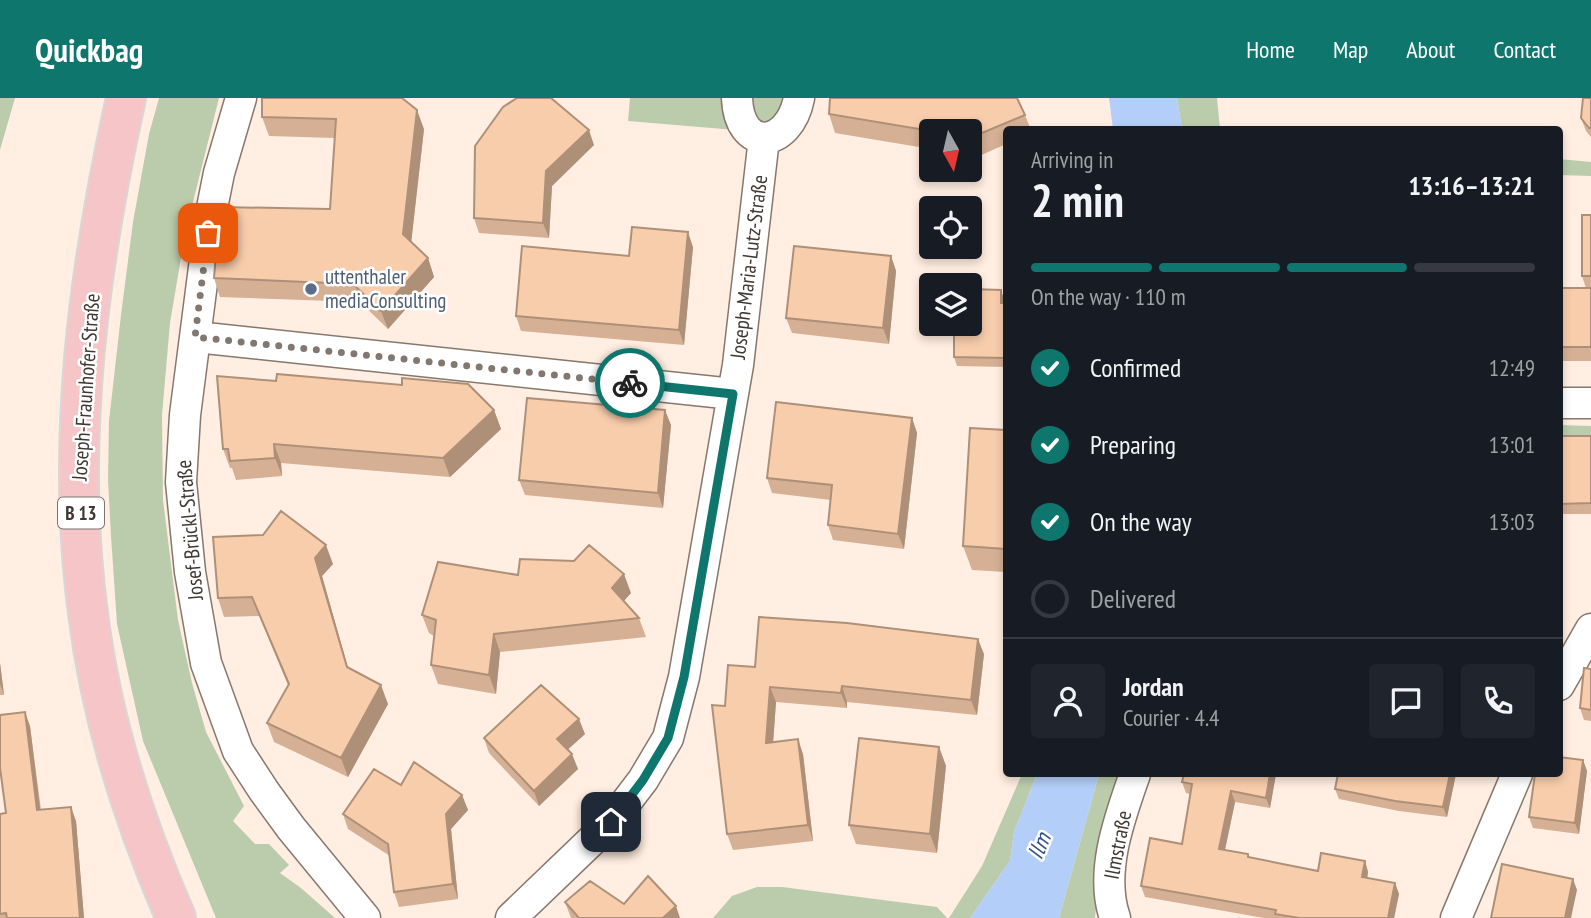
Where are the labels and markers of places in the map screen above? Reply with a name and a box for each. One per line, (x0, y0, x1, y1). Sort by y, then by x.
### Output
pin (178, 203, 238, 263)
place label: uttenthaler mediaConsulting (325, 263, 446, 314)
marker: uttenthaler mediaConsulting (303, 281, 319, 297)
pin (581, 792, 641, 852)

